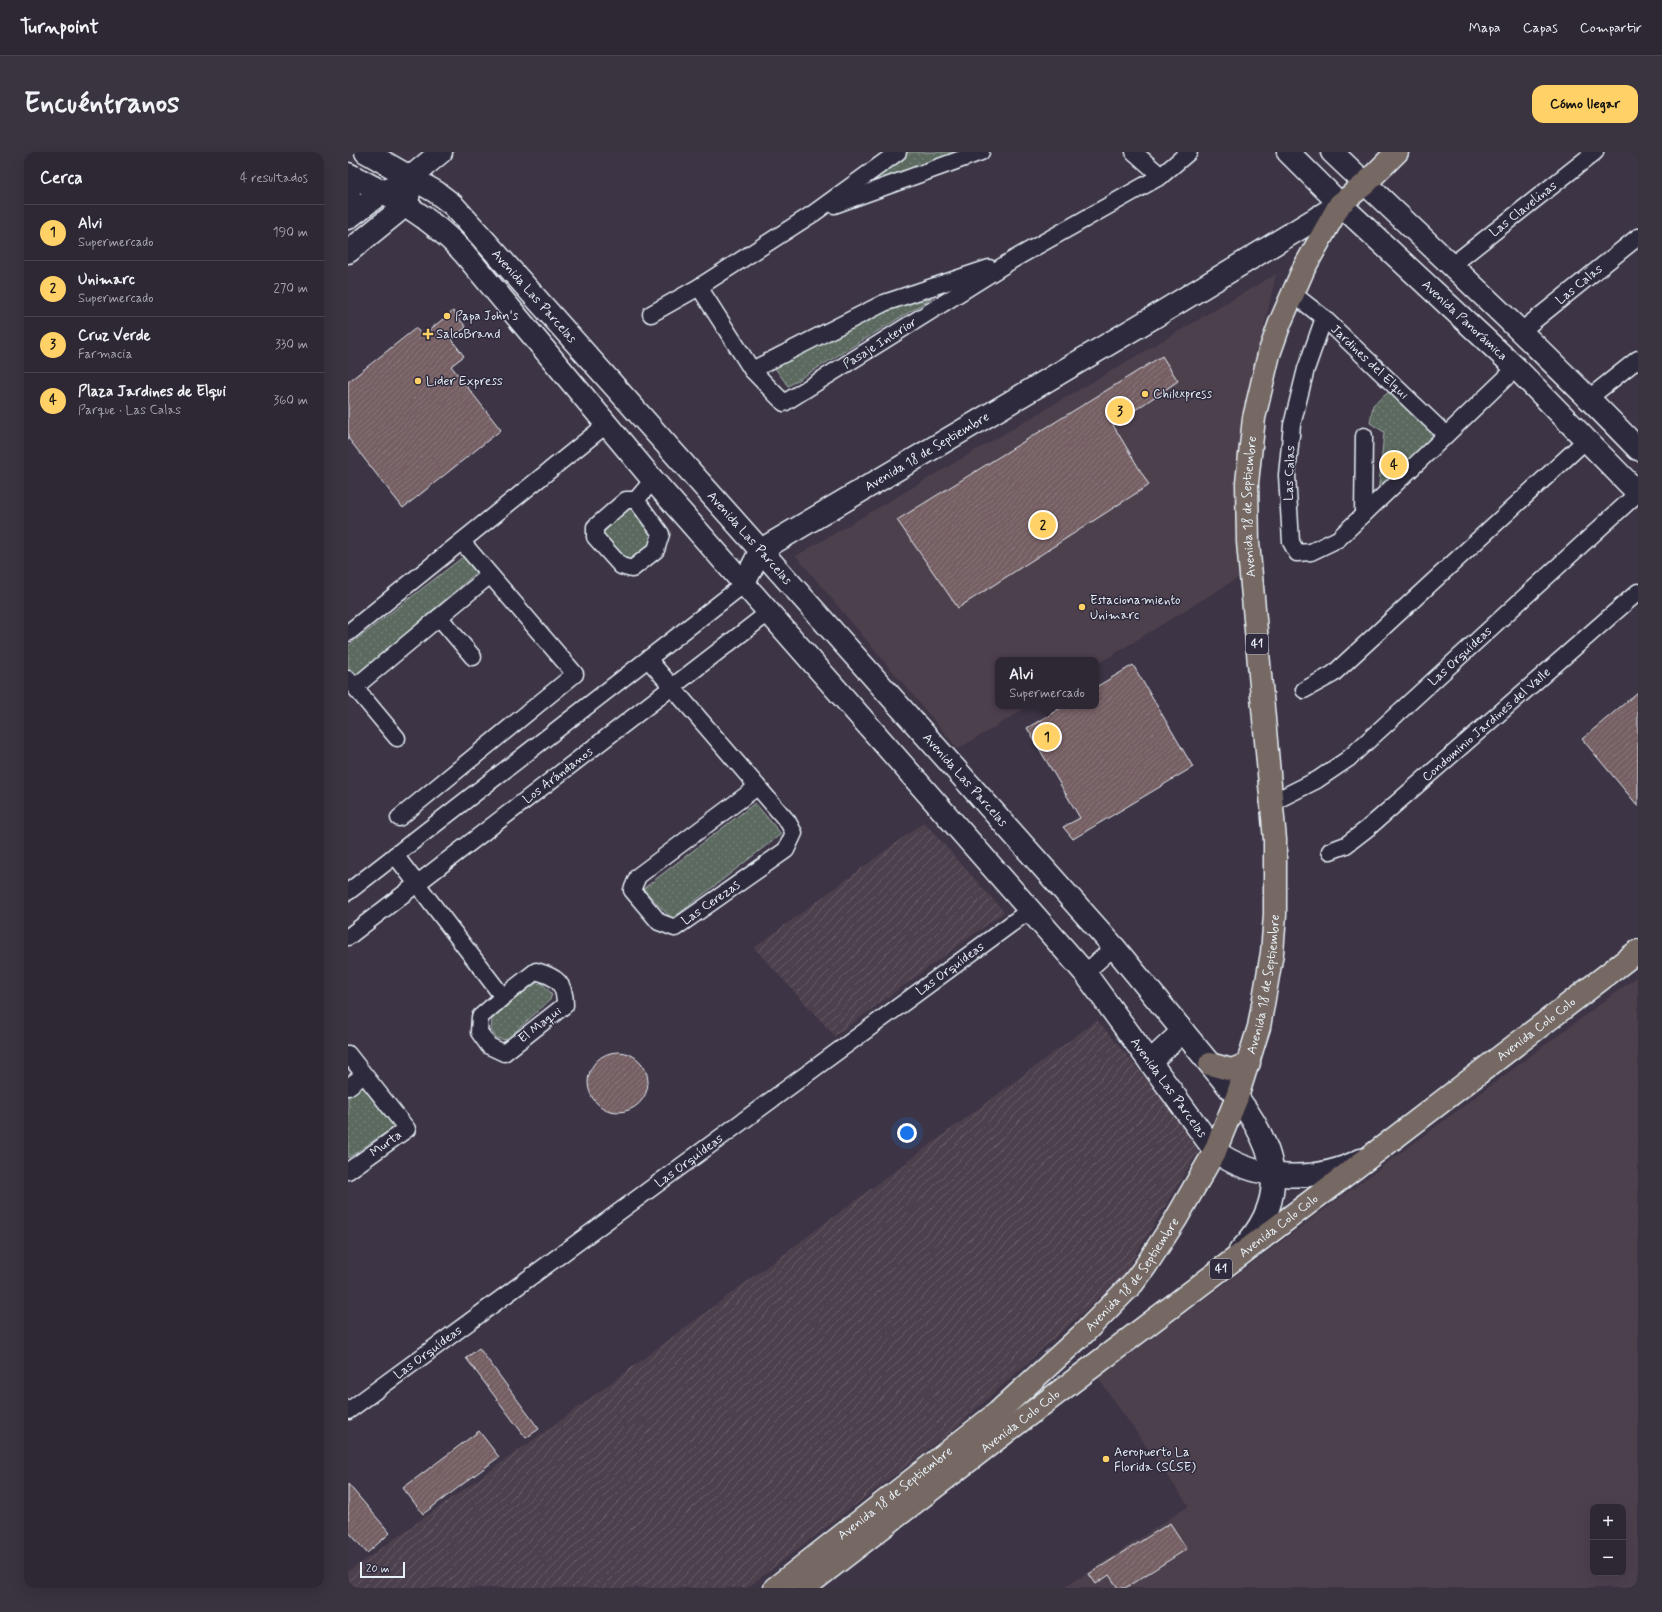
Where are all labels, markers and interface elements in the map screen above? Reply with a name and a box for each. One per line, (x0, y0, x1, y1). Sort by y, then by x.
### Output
text: Turnpoint (20, 15, 99, 40)
text: Mapa (1469, 19, 1501, 37)
text: Capas (1523, 19, 1558, 37)
text: Compartir (1580, 19, 1642, 37)
button: Cómo llegar (1532, 85, 1638, 123)
text: Encuéntranos (24, 86, 180, 123)
text: Cerca (40, 167, 83, 189)
text: 4 resultados (240, 170, 308, 187)
street label: Las Clavelinas (1486, 177, 1560, 241)
text: Alvi (78, 214, 102, 234)
text: 1 (50, 224, 56, 241)
text: 190 m (273, 224, 308, 241)
text: Supermercado (78, 234, 154, 251)
street label: Avenida Las Parcelas (488, 246, 581, 347)
street label: Las Calas (1552, 260, 1606, 308)
text: Unimarc (78, 270, 135, 290)
street label: Avenida Panorámica (1418, 276, 1511, 364)
text: 2 (50, 280, 56, 297)
text: 270 m (273, 280, 308, 297)
text: Supermercado (78, 290, 154, 307)
place label: Papa John's (455, 308, 519, 325)
marker: Papa John's (442, 311, 452, 321)
street label: Pasaje Interior (840, 313, 920, 372)
street label: Jardines del Elqui (1327, 321, 1412, 403)
text: Cruz Verde (78, 326, 151, 346)
place label: SalcoBrand (436, 326, 501, 343)
marker: SalcoBrand (423, 329, 433, 339)
text: 3 (50, 336, 56, 353)
text: 330 m (275, 336, 308, 353)
text: Farmacia (78, 346, 132, 363)
place label: Lider Express (426, 373, 503, 390)
marker: Lider Express (413, 376, 423, 386)
text: Plaza Jardines de Elqui (78, 382, 226, 402)
place label: Chilexpress (1153, 386, 1212, 403)
marker: Chilexpress (1140, 389, 1150, 399)
text: 4 (49, 392, 57, 409)
text: 360 m (273, 392, 308, 409)
pin: 3 (1107, 396, 1133, 426)
text: Parque · Las Calas (78, 402, 181, 419)
street label: Avenida 18 de Septiembre (862, 408, 993, 495)
street label: Avenida 18 de Septiembre (1238, 435, 1261, 578)
street label: Las Calas (1281, 445, 1299, 501)
pin: 4 (1381, 450, 1407, 480)
street label: Avenida Las Parcelas (703, 488, 796, 589)
pin: 2 (1030, 510, 1056, 540)
place label: Estacionamiento Unimarc (1090, 592, 1181, 624)
marker: Estacionamiento Unimarc (1077, 602, 1087, 612)
street label: Las Orquídeas (1425, 623, 1496, 690)
road number: 41 (1246, 634, 1268, 654)
popup (995, 657, 1099, 709)
street label: Condominio Jardines del Valle (1418, 664, 1554, 785)
text: Alvi (1009, 665, 1034, 685)
text: Supermercado (1009, 685, 1085, 702)
pin: 1 (1034, 722, 1060, 752)
street label: Avenida Las Parcelas (919, 730, 1012, 831)
street label: Los Arándanos (519, 743, 596, 808)
street label: Las Cerezas (678, 877, 744, 929)
street label: Avenida 18 de Septiembre (1242, 914, 1284, 1056)
street label: Las Orquídeas (913, 938, 988, 999)
street label: Avenida Colo Colo (1493, 993, 1579, 1065)
street label: El Maqui (515, 1003, 565, 1047)
street label: Avenida Las Parcelas (1126, 1034, 1211, 1141)
your location (897, 1123, 917, 1143)
street label: Murta (367, 1127, 405, 1161)
street label: Las Orquídeas (651, 1130, 727, 1191)
street label: Avenida Colo Colo (1235, 1190, 1322, 1261)
street label: Avenida 18 de Septiembre (1082, 1214, 1183, 1335)
road number: 41 (1210, 1259, 1232, 1279)
street label: Las Orquídeas (390, 1322, 465, 1383)
street label: Avenida Colo Colo (977, 1386, 1063, 1457)
street label: Avenida 18 de Septiembre (834, 1443, 956, 1544)
place label: Aeropuerto La Florida (SCSE) (1114, 1444, 1196, 1476)
marker: Aeropuerto La Florida (SCSE) (1101, 1454, 1111, 1464)
map controls (1590, 1504, 1626, 1576)
button: + (1590, 1504, 1626, 1540)
button: − (1590, 1540, 1626, 1576)
scale bar (360, 1560, 405, 1579)
text: 20 m (366, 1562, 389, 1576)

